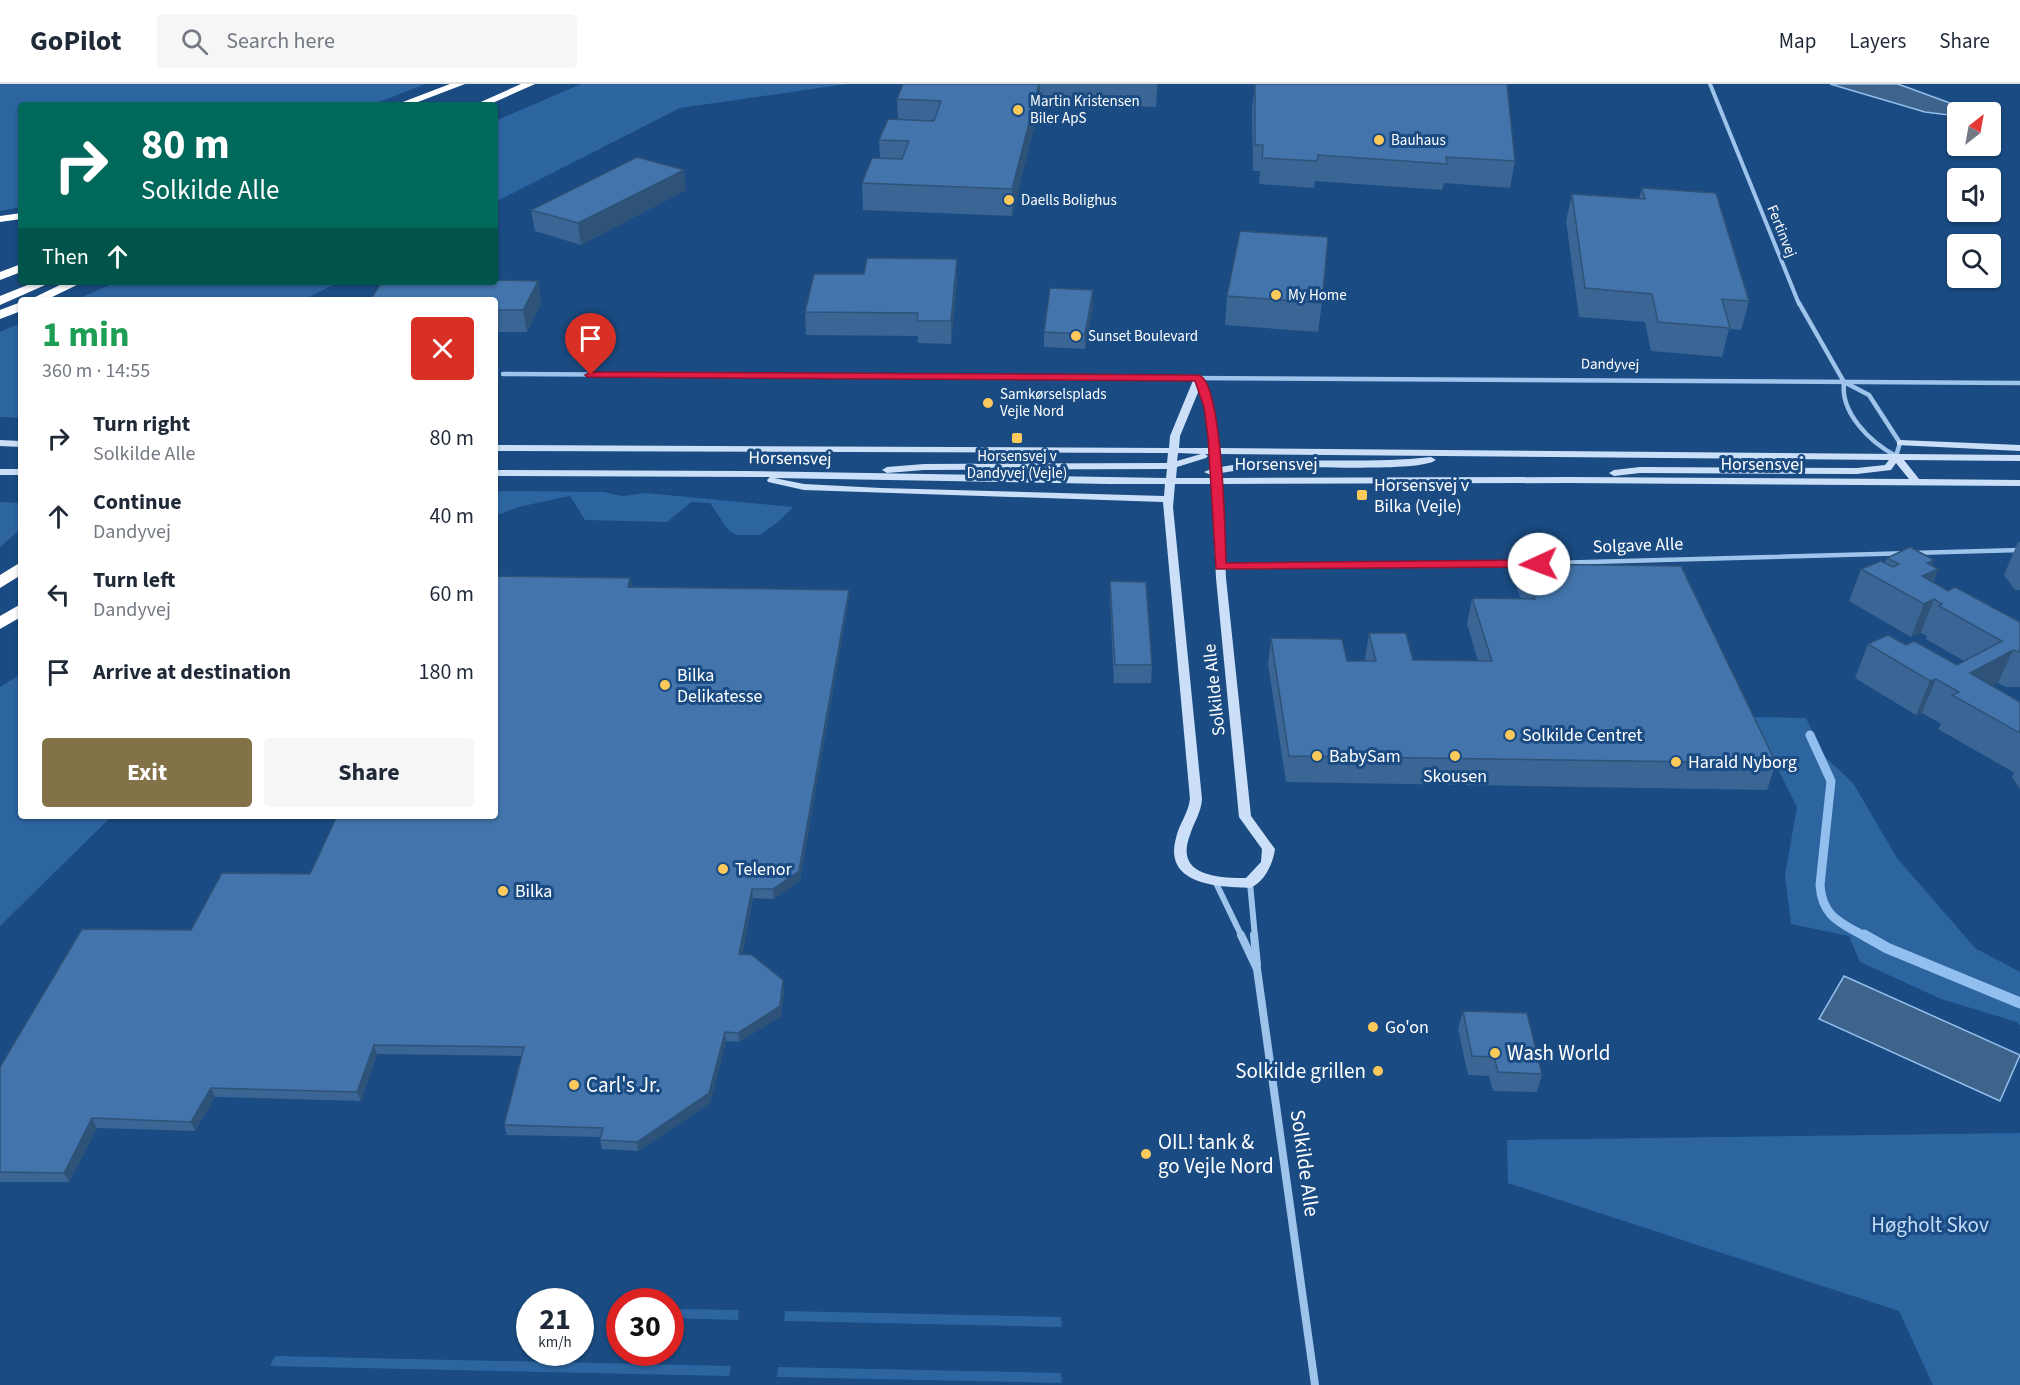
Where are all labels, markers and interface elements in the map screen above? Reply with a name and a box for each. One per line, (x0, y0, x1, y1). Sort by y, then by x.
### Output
search box (157, 14, 577, 68)
text: GoPilot (30, 21, 121, 61)
icon: search (178, 25, 211, 58)
text: Search here (226, 25, 335, 57)
text: Map (1779, 26, 1816, 56)
text: Layers (1849, 26, 1906, 56)
text: Share (1939, 26, 1990, 56)
place label: Martin Kristensen Biler ApS (1030, 91, 1140, 129)
north arrow (1947, 102, 2001, 156)
map controls (1947, 102, 2001, 288)
marker: Martin Kristensen Biler ApS (1011, 103, 1025, 117)
text: 80 m (141, 115, 230, 175)
icon: right (42, 126, 120, 204)
place label: Bauhaus (1391, 130, 1446, 151)
marker: Bauhaus (1372, 133, 1386, 147)
button: sound (1947, 168, 2001, 222)
text: Solkilde Alle (141, 171, 279, 210)
place label: Daells Bolighus (1021, 190, 1117, 211)
marker: Daells Bolighus (1002, 193, 1016, 207)
street label: Fertinvej (1762, 202, 1802, 261)
button: search (1947, 234, 2001, 288)
icon: ahead (101, 240, 134, 273)
text: Then (42, 241, 89, 273)
place label: My Home (1288, 285, 1347, 306)
marker: My Home (1269, 288, 1283, 302)
text: 1 min (42, 309, 130, 360)
pin (565, 313, 616, 375)
button: close (411, 317, 474, 380)
icon: arrive (574, 322, 607, 355)
place label: Sunset Boulevard (1088, 326, 1198, 347)
marker: Sunset Boulevard (1069, 329, 1083, 343)
street label: Dandyvej (1581, 353, 1639, 376)
text: 360 m · 14:55 (42, 357, 150, 385)
place label: Samkørselsplads Vejle Nord (1000, 384, 1107, 422)
marker: Samkørselsplads Vejle Nord (981, 396, 995, 410)
text: Turn right (93, 408, 190, 440)
icon: right (42, 422, 75, 455)
text: 80 m (429, 422, 474, 454)
marker: Horsensvej v Dandyvej (Vejle) (1010, 431, 1024, 445)
text: Solkilde Alle (93, 440, 196, 468)
street label: Horsensvej (748, 445, 832, 472)
place label: Horsensvej v Dandyvej (Vejle) (967, 446, 1067, 484)
street label: Horsensvej (1234, 452, 1318, 477)
street label: Horsensvej (1720, 452, 1804, 477)
place label: Horsensvej v Bilka (Vejle) (1374, 473, 1470, 519)
text: Continue (93, 486, 182, 518)
marker: Horsensvej v Bilka (Vejle) (1355, 488, 1369, 502)
icon: ahead (42, 500, 75, 533)
text: 40 m (429, 500, 474, 532)
text: Dandyvej (93, 518, 171, 546)
street label: Solgave Alle (1592, 531, 1684, 560)
position arrow (1507, 532, 1571, 596)
text: Turn left (93, 564, 175, 596)
icon: left (42, 578, 75, 611)
text: 60 m (429, 578, 474, 610)
text: Dandyvej (93, 596, 171, 624)
street label: Solkilde Alle (1197, 643, 1232, 737)
icon: arrive (42, 656, 75, 689)
text: Arrive at destination (93, 656, 291, 688)
text: 180 m (419, 656, 474, 688)
place label: Bilka Delikatesse (677, 663, 762, 709)
marker: Bilka Delikatesse (658, 678, 672, 692)
place label: Solkilde Centret (1522, 723, 1642, 748)
marker: Solkilde Centret (1503, 728, 1517, 742)
button: Exit (42, 738, 252, 807)
button: Share (264, 738, 474, 807)
place label: BabySam (1329, 744, 1401, 769)
marker: BabySam (1310, 749, 1324, 763)
marker: Skousen (1448, 749, 1462, 763)
place label: Harald Nyborg (1688, 750, 1797, 775)
marker: Harald Nyborg (1669, 755, 1683, 769)
place label: Skousen (1423, 764, 1487, 789)
place label: Telenor (735, 857, 793, 882)
marker: Telenor (716, 862, 730, 876)
place label: Bilka (515, 879, 552, 904)
marker: Bilka (496, 884, 510, 898)
place label: Go'on (1385, 1015, 1429, 1040)
marker: Go'on (1366, 1020, 1380, 1034)
place label: Wash World (1507, 1038, 1610, 1068)
marker: Wash World (1488, 1046, 1502, 1060)
place label: Solkilde grillen (1235, 1056, 1366, 1086)
marker: Solkilde grillen (1371, 1064, 1385, 1078)
place label: Carl's Jr. (586, 1070, 660, 1100)
marker: Carl's Jr. (567, 1078, 581, 1092)
street label: Solkilde Alle (1283, 1108, 1327, 1218)
place label: OIL! tank & go Vejle Nord (1158, 1127, 1274, 1181)
marker: OIL! tank & go Vejle Nord (1139, 1147, 1153, 1161)
park label: Høgholt Skov (1871, 1210, 1989, 1240)
speed limit sign: 30 (606, 1288, 684, 1366)
text: 21 (539, 1298, 571, 1341)
text: km/h (538, 1332, 572, 1353)

